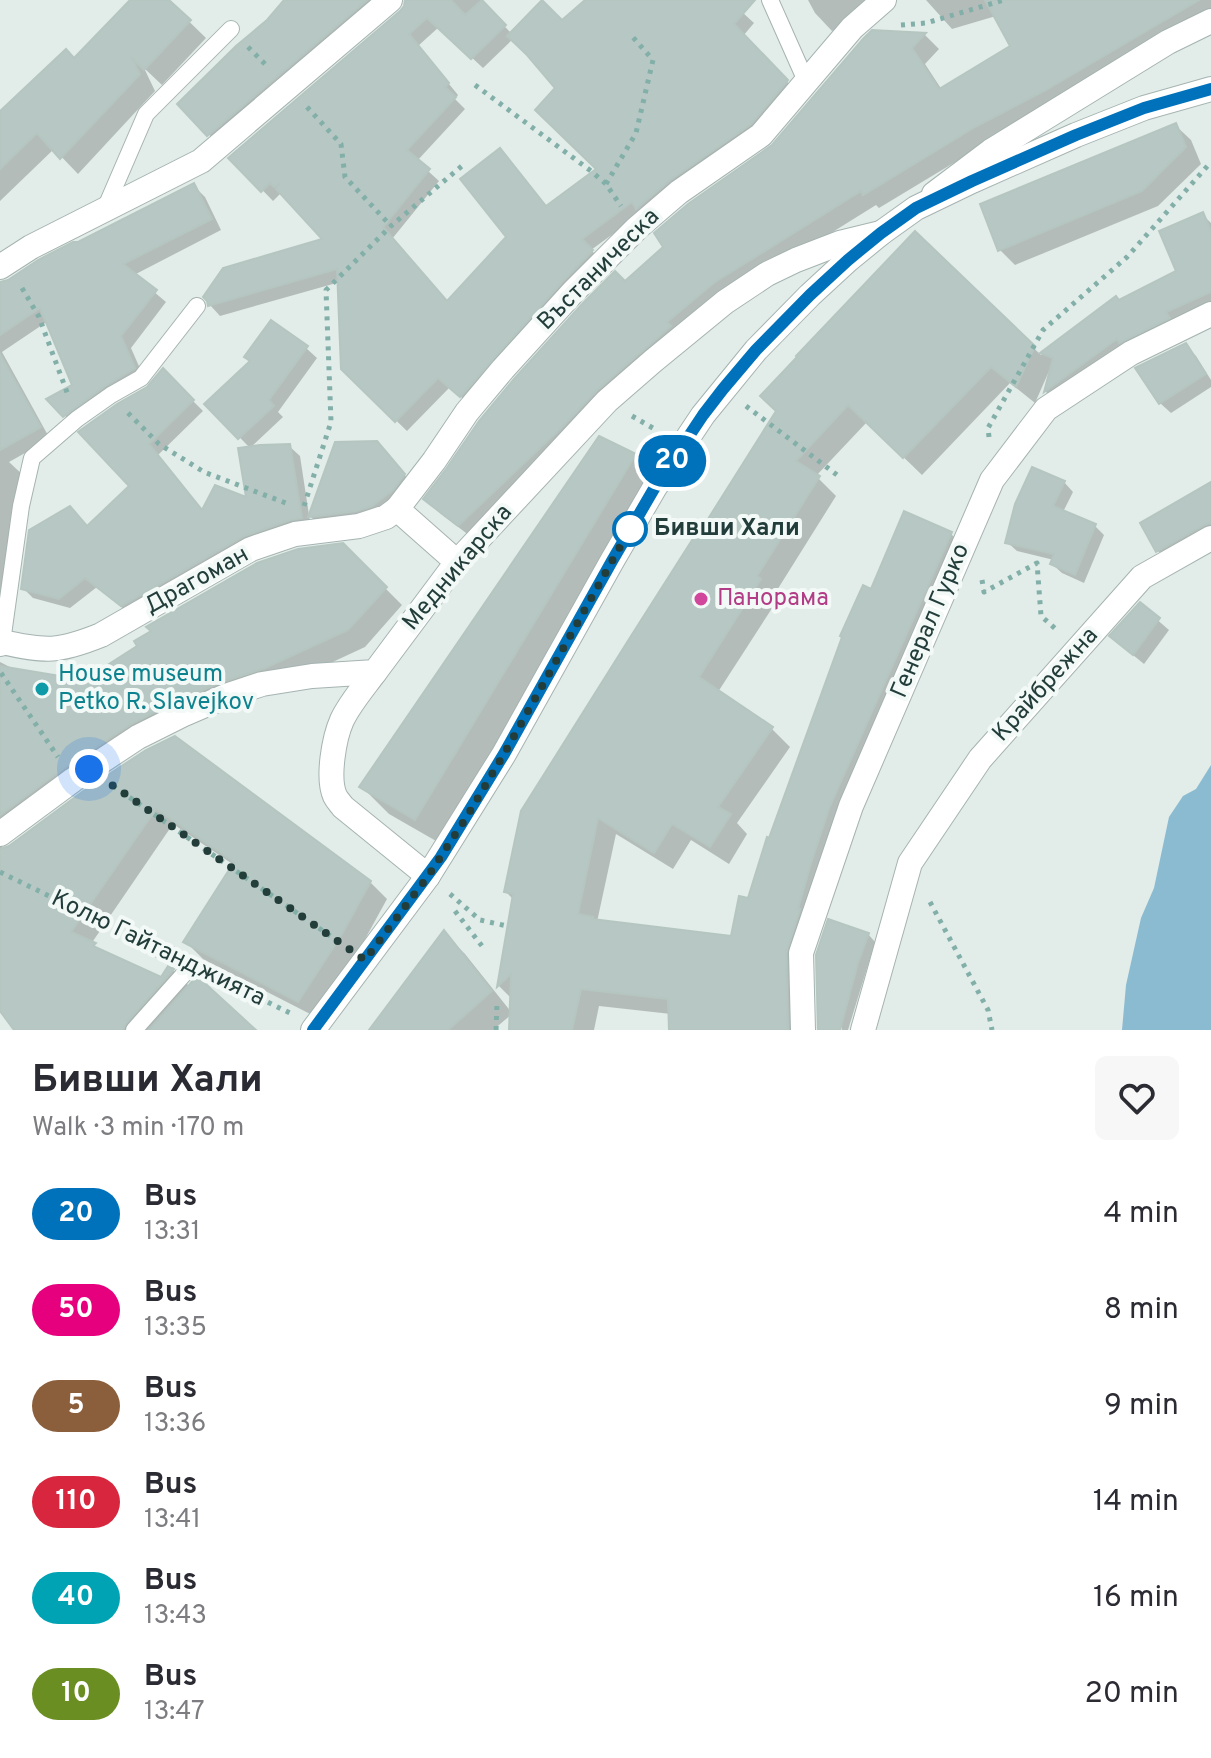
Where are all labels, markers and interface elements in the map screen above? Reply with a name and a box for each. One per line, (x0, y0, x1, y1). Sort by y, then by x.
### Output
street label: Въстаническа (532, 203, 666, 337)
line badge: 20 (636, 435, 708, 487)
text: 20 (654, 443, 690, 479)
street label: Медникарска (397, 499, 519, 637)
marker: Бивши Хали (613, 512, 647, 546)
place label: Бивши Хали (654, 514, 800, 544)
street label: Генерал Гурко (885, 539, 977, 703)
street label: Драгоман (140, 540, 254, 622)
place label: Панорама (717, 584, 829, 614)
marker: Панорама (692, 590, 710, 608)
street label: Крайбрежна (987, 621, 1105, 749)
place label: House museum Petko R. Slavejkov (58, 660, 254, 718)
marker: House museum Petko R. Slavejkov (33, 680, 51, 698)
your location (69, 749, 109, 789)
street label: Колю Гайтанджията (46, 884, 270, 1014)
button: heart (1095, 1056, 1179, 1140)
text: Бивши Хали (32, 1057, 263, 1106)
text: Walk · 3 min · 170 m (32, 1112, 244, 1145)
text: Bus (144, 1179, 197, 1216)
text: 20 (58, 1196, 94, 1232)
text: 4 min (1103, 1196, 1179, 1233)
text: 13:31 (144, 1216, 201, 1249)
text: Bus (144, 1275, 197, 1312)
text: 50 (58, 1292, 94, 1328)
text: 8 min (1104, 1292, 1179, 1329)
text: 13:35 (144, 1312, 207, 1345)
text: Bus (144, 1371, 197, 1408)
text: 5 (67, 1388, 85, 1424)
text: 9 min (1104, 1388, 1179, 1425)
text: 13:36 (144, 1408, 206, 1441)
text: Bus (144, 1467, 197, 1504)
text: 110 (56, 1484, 96, 1520)
text: 14 min (1093, 1484, 1179, 1521)
text: 13:41 (144, 1504, 201, 1537)
text: Bus (144, 1563, 197, 1600)
text: 40 (58, 1580, 94, 1616)
text: 16 min (1093, 1580, 1179, 1617)
text: 13:43 (144, 1600, 207, 1633)
text: Bus (144, 1659, 197, 1696)
text: 10 (61, 1676, 91, 1712)
text: 20 min (1084, 1676, 1179, 1713)
text: 13:47 (144, 1696, 205, 1729)

